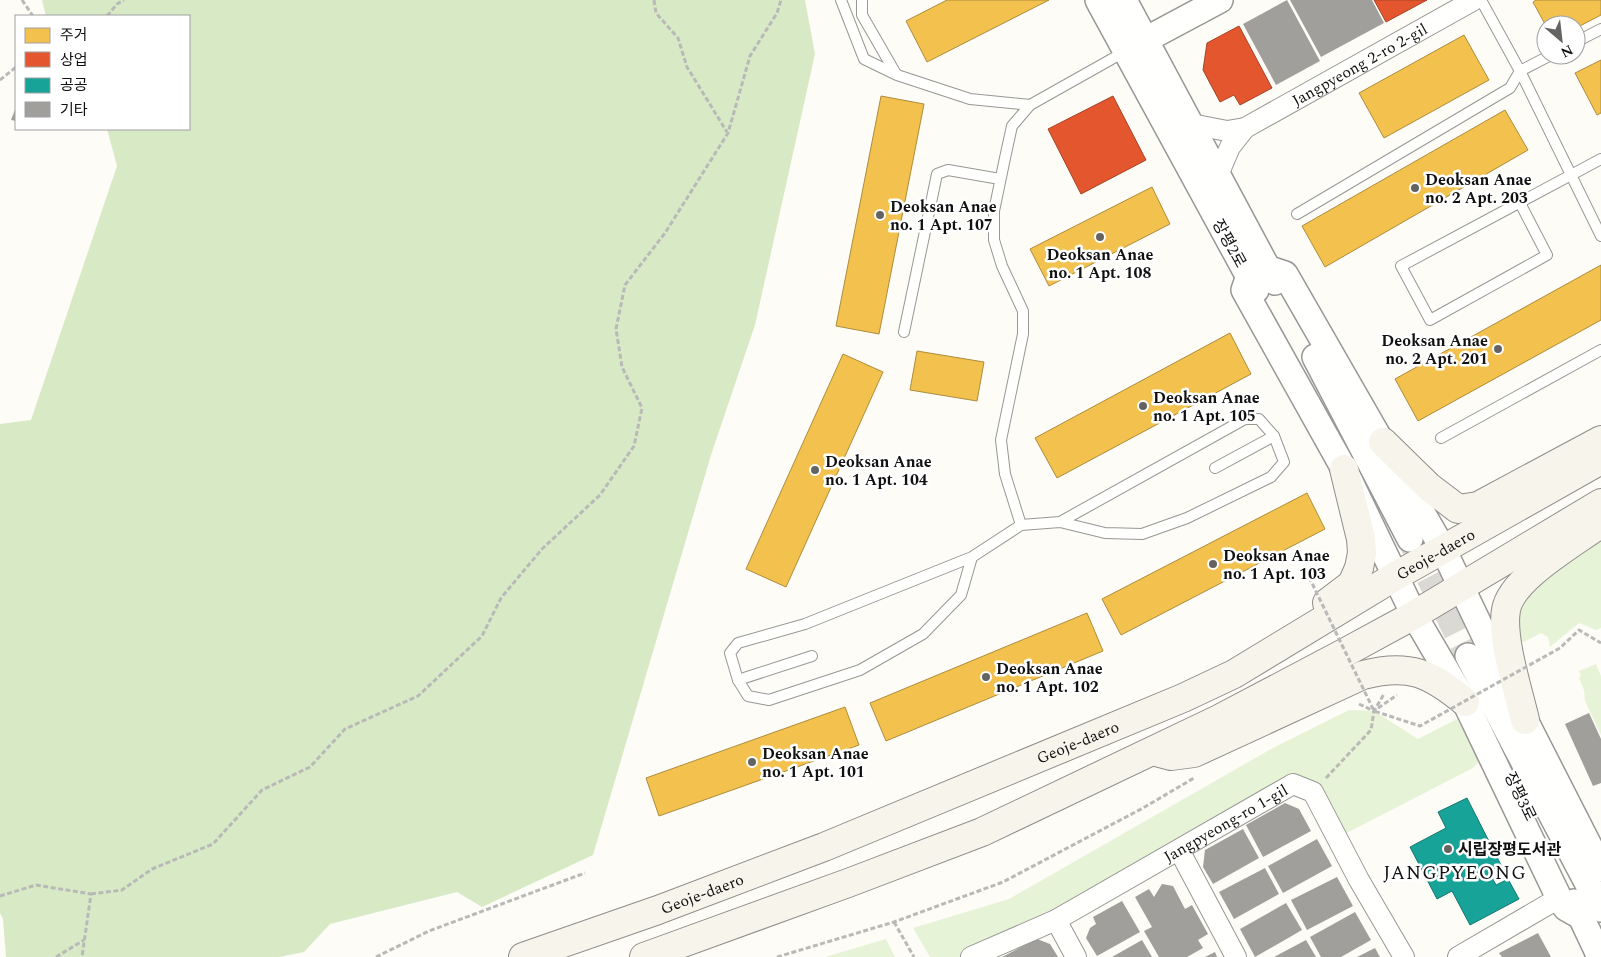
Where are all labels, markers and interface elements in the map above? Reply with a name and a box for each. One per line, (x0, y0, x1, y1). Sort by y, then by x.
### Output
legend (15, 15, 190, 130)
north arrow (1536, 15, 1586, 65)
street label: Jangpyeong 2-ro 2-gil (1288, 17, 1432, 113)
text: 주거 (60, 24, 88, 47)
text: N (1557, 39, 1577, 63)
text: 상업 (60, 49, 88, 72)
text: 공공 (60, 74, 88, 97)
text: 기타 (60, 99, 88, 122)
place label: Deoksan Anae no. 2 Apt. 203 (1425, 168, 1532, 210)
marker: Deoksan Anae no. 2 Apt. 203 (1409, 182, 1421, 194)
place label: Deoksan Anae no. 1 Apt. 107 (890, 195, 997, 237)
marker: Deoksan Anae no. 1 Apt. 107 (874, 209, 886, 221)
street label: 장평2로 (1206, 215, 1252, 272)
marker: Deoksan Anae no. 1 Apt. 108 (1094, 231, 1106, 243)
place label: Deoksan Anae no. 1 Apt. 108 (1047, 243, 1153, 285)
place label: Deoksan Anae no. 2 Apt. 201 (1381, 329, 1488, 371)
marker: Deoksan Anae no. 2 Apt. 201 (1492, 343, 1504, 355)
place label: Deoksan Anae no. 1 Apt. 105 (1153, 386, 1260, 428)
marker: Deoksan Anae no. 1 Apt. 105 (1137, 400, 1149, 412)
place label: Deoksan Anae no. 1 Apt. 104 (825, 450, 932, 492)
marker: Deoksan Anae no. 1 Apt. 104 (809, 464, 821, 476)
street label: Geoje-daero (1392, 523, 1480, 587)
place label: Deoksan Anae no. 1 Apt. 103 (1223, 544, 1330, 586)
marker: Deoksan Anae no. 1 Apt. 103 (1207, 558, 1219, 570)
place label: Deoksan Anae no. 1 Apt. 102 (996, 657, 1103, 699)
marker: Deoksan Anae no. 1 Apt. 102 (980, 671, 992, 683)
street label: Geoje-daero (1033, 715, 1123, 771)
place label: Deoksan Anae no. 1 Apt. 101 (762, 742, 869, 784)
marker: Deoksan Anae no. 1 Apt. 101 (746, 756, 758, 768)
street label: 장평3로 (1498, 768, 1542, 825)
street label: Jangpyeong-ro 1-gil (1159, 778, 1293, 869)
place label: 시립장평도서관 (1458, 838, 1561, 862)
marker: 시립장평도서관 (1442, 843, 1454, 855)
district label: JANGPYEONG (1383, 859, 1527, 888)
street label: Geoje-daero (657, 868, 747, 921)

